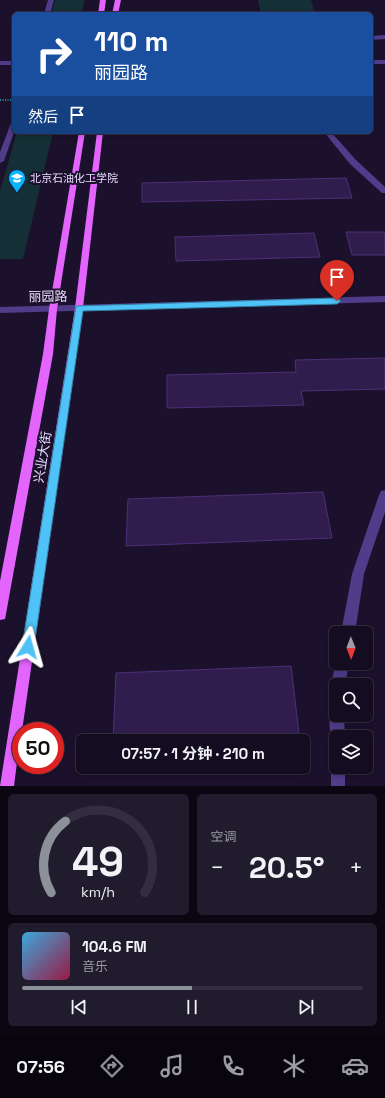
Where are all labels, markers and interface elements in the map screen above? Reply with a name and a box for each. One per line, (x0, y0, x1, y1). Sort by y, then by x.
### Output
text: 110 m (94, 23, 168, 59)
icon: right (28, 28, 80, 80)
text: 丽园路 (94, 61, 148, 84)
icon: arrive (66, 104, 88, 126)
text: 然后 (28, 107, 58, 126)
school or university icon: 北京石油化工学院 (7, 168, 27, 193)
place label: 北京石油化工学院 (30, 171, 118, 185)
pin (320, 260, 354, 301)
icon: arrive (326, 266, 348, 288)
street label: 丽园路 (28, 288, 68, 305)
street label: 兴业大街 (30, 430, 55, 484)
position arrow (7, 626, 49, 668)
north arrow (329, 626, 373, 670)
map controls (329, 626, 373, 774)
button: search (329, 678, 373, 722)
speed limit sign: 50 (12, 722, 64, 774)
button: layers (329, 730, 373, 774)
text: 07:57 · 1 分钟 · 210 m (121, 744, 265, 763)
text: 空调 (211, 828, 237, 845)
text: 49 (72, 834, 124, 887)
text: 20.5° (249, 848, 325, 887)
text: − (211, 853, 224, 881)
text: + (349, 853, 363, 881)
text: km/h (81, 882, 115, 900)
text: 104.6 FM (82, 937, 147, 956)
text: 音乐 (82, 958, 108, 975)
icon: previous (68, 996, 90, 1018)
icon: pause (181, 996, 203, 1018)
icon: next (295, 996, 317, 1018)
icon: directions (98, 1052, 126, 1080)
icon: music (158, 1052, 186, 1080)
icon: phone (219, 1052, 247, 1080)
icon: climate (280, 1052, 308, 1080)
icon: car (341, 1052, 369, 1080)
text: 07:56 (16, 1055, 65, 1078)

